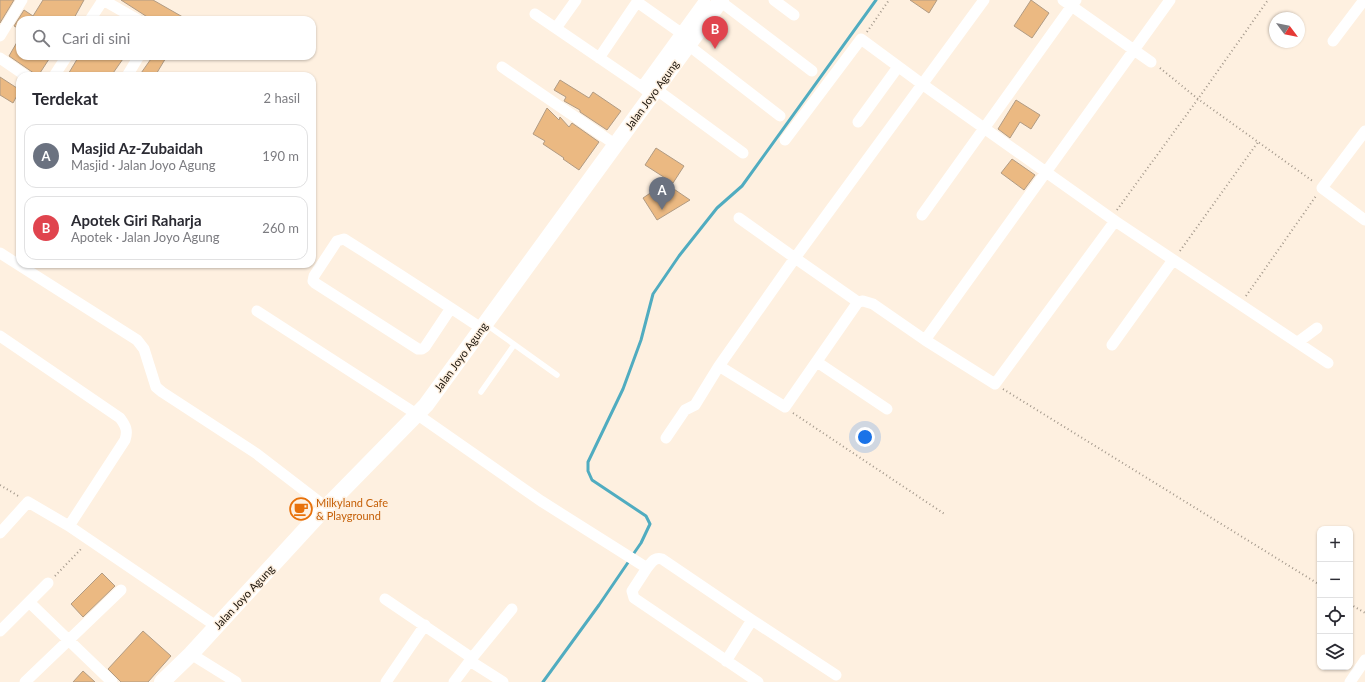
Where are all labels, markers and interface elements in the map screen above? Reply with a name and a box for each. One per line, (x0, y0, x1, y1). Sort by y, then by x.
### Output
north arrow (1269, 12, 1305, 48)
search box (16, 16, 316, 60)
pin: B (702, 16, 728, 49)
icon: search (30, 27, 52, 49)
text: Cari di sini (62, 29, 130, 47)
street label: Jalan Joyo Agung (622, 57, 681, 132)
text: Terdekat (32, 88, 98, 109)
text: 2 hasil (264, 90, 300, 106)
text: Masjid Az-Zubaidah (71, 139, 203, 157)
text: A (41, 148, 51, 164)
text: 190 m (262, 148, 299, 164)
text: Masjid · Jalan Joyo Agung (71, 157, 216, 173)
pin: A (649, 177, 675, 210)
text: Apotek Giri Raharja (71, 211, 202, 229)
text: B (42, 220, 50, 236)
text: 260 m (262, 220, 299, 236)
text: Apotek · Jalan Joyo Agung (71, 229, 220, 245)
street label: Jalan Joyo Agung (431, 319, 490, 394)
your location (855, 427, 875, 447)
cafe icon: Milkyland Cafe & Playground (288, 496, 314, 522)
place label: Milkyland Cafe & Playground (316, 496, 388, 522)
map controls (1317, 526, 1353, 670)
button: + (1317, 526, 1353, 562)
street label: Jalan Joyo Agung (211, 562, 277, 631)
button: − (1317, 562, 1353, 598)
button: locate (1317, 598, 1353, 634)
button: layers (1317, 634, 1353, 670)

